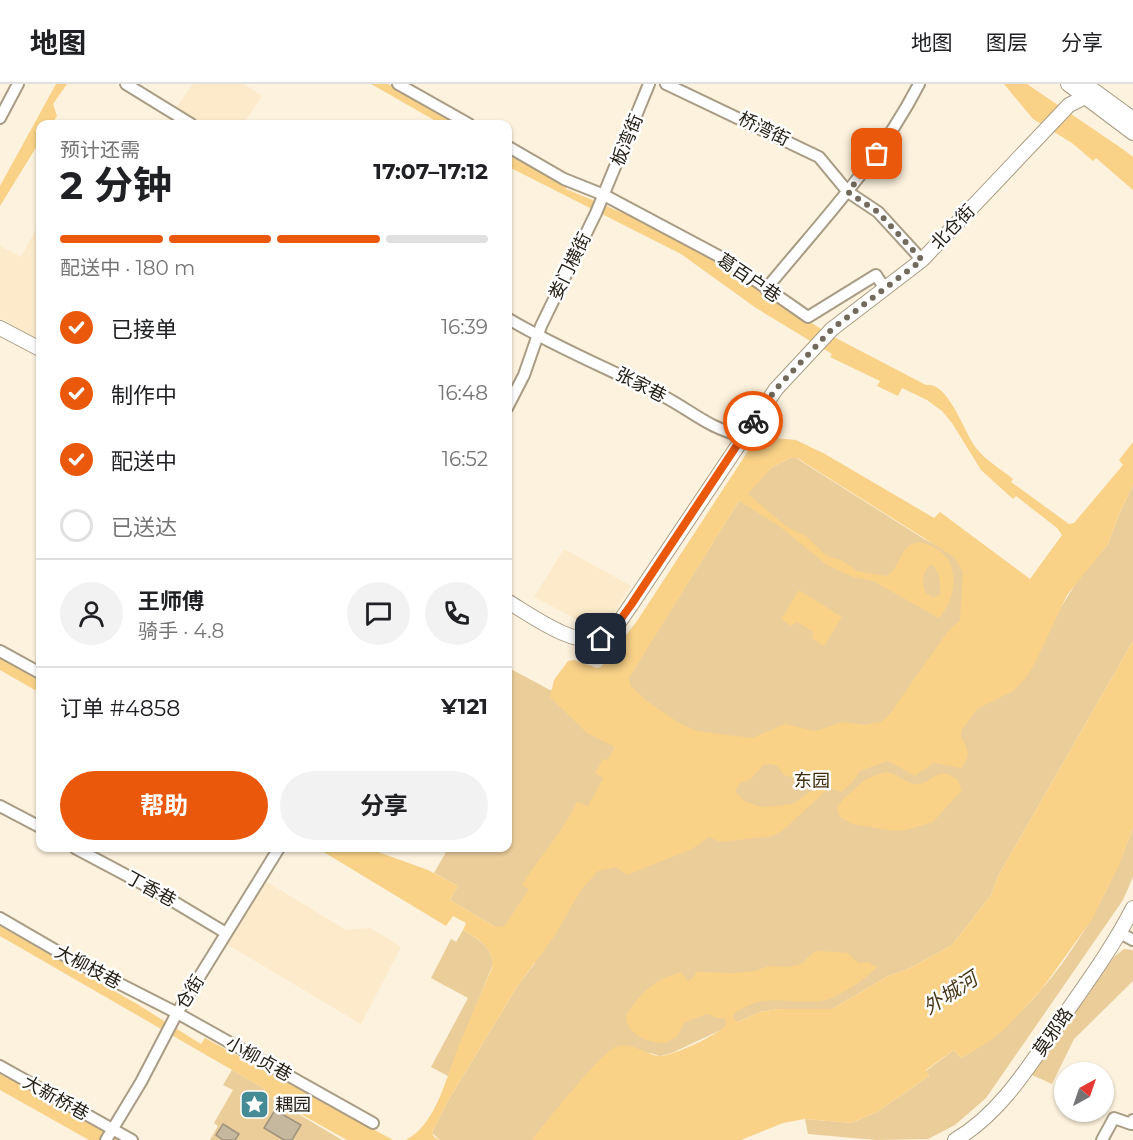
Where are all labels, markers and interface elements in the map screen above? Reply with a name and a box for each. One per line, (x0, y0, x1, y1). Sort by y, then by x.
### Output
text: 地图 (30, 26, 86, 60)
text: 地图 (911, 30, 953, 55)
text: 图层 (986, 30, 1028, 55)
text: 分享 (1061, 30, 1103, 55)
street label: 桥湾街 (735, 107, 793, 151)
street label: 板湾街 (606, 111, 648, 169)
pin (851, 128, 902, 179)
icon: bag (860, 137, 893, 170)
text: 预计还需 (60, 138, 140, 162)
text: 17:07–17:12 (373, 158, 488, 185)
text: 2 分钟 (60, 161, 172, 209)
street label: 北仓街 (926, 200, 980, 254)
street label: 娄门横街 (544, 229, 596, 303)
street label: 葛百户巷 (713, 249, 785, 307)
text: 配送中 · 180 m (60, 256, 195, 280)
icon: check (60, 311, 93, 344)
text: 16:39 (441, 315, 488, 339)
text: 已接单 (111, 316, 177, 343)
street label: 张家巷 (612, 363, 670, 407)
icon: check (60, 377, 93, 410)
text: 16:48 (438, 381, 488, 405)
text: 制作中 (111, 382, 177, 409)
courier (723, 391, 783, 451)
icon: bike (737, 405, 770, 438)
icon: check (60, 443, 93, 476)
text: 16:52 (442, 447, 488, 471)
text: 配送中 (111, 448, 177, 475)
text: 已送达 (111, 514, 177, 541)
button: person (60, 582, 123, 645)
button: chat (347, 582, 410, 645)
button: phone (425, 582, 488, 645)
text: 王师傅 (138, 588, 204, 615)
pin (575, 613, 626, 664)
text: 骑手 · 4.8 (138, 619, 224, 643)
icon: home (584, 622, 617, 655)
text: ¥121 (441, 693, 488, 720)
text: 订单 #4858 (60, 695, 180, 722)
park label: 东园 (794, 770, 830, 792)
button: 帮助 (60, 771, 268, 840)
button: 分享 (280, 771, 488, 840)
street label: 丁香巷 (122, 866, 180, 912)
street label: 大柳枝巷 (51, 940, 125, 994)
water label: 外城河 (918, 964, 985, 1019)
street label: 仓街 (171, 971, 209, 1013)
street label: 莫邪路 (1029, 1004, 1077, 1060)
street label: 小柳贞巷 (222, 1032, 296, 1086)
north arrow (1054, 1062, 1114, 1122)
map controls (1054, 1062, 1114, 1122)
street label: 大新桥巷 (19, 1071, 93, 1125)
place icon: 耦园 (238, 1089, 270, 1121)
place label: 耦园 (275, 1094, 311, 1116)

